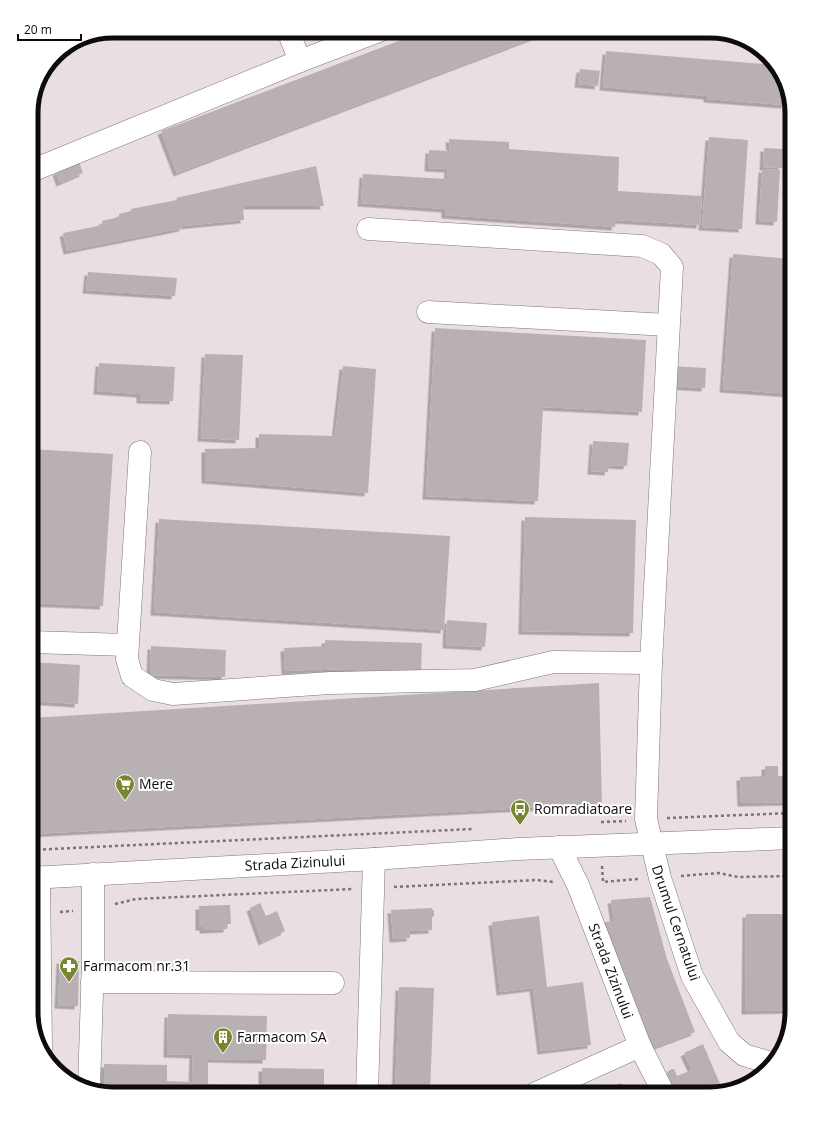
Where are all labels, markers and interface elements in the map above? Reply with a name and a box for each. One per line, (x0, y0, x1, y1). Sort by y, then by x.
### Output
scale bar (18, 16, 81, 42)
text: 20 m (24, 21, 52, 38)
supermarket icon: Mere (114, 773, 136, 801)
place label: Mere (139, 774, 173, 793)
bus stop icon: Romradiatoare (509, 798, 531, 826)
place label: Romradiatoare (534, 799, 632, 818)
street label: Strada Zizinului (244, 850, 346, 875)
street label: Drumul Cernatului (648, 862, 705, 983)
street label: Strada Zizinului (585, 920, 638, 1021)
pharmacy icon: Farmacom nr.31 (58, 955, 80, 983)
place label: Farmacom nr.31 (83, 956, 190, 975)
building icon: Farmacom SA (212, 1026, 234, 1054)
place label: Farmacom SA (237, 1027, 327, 1046)

